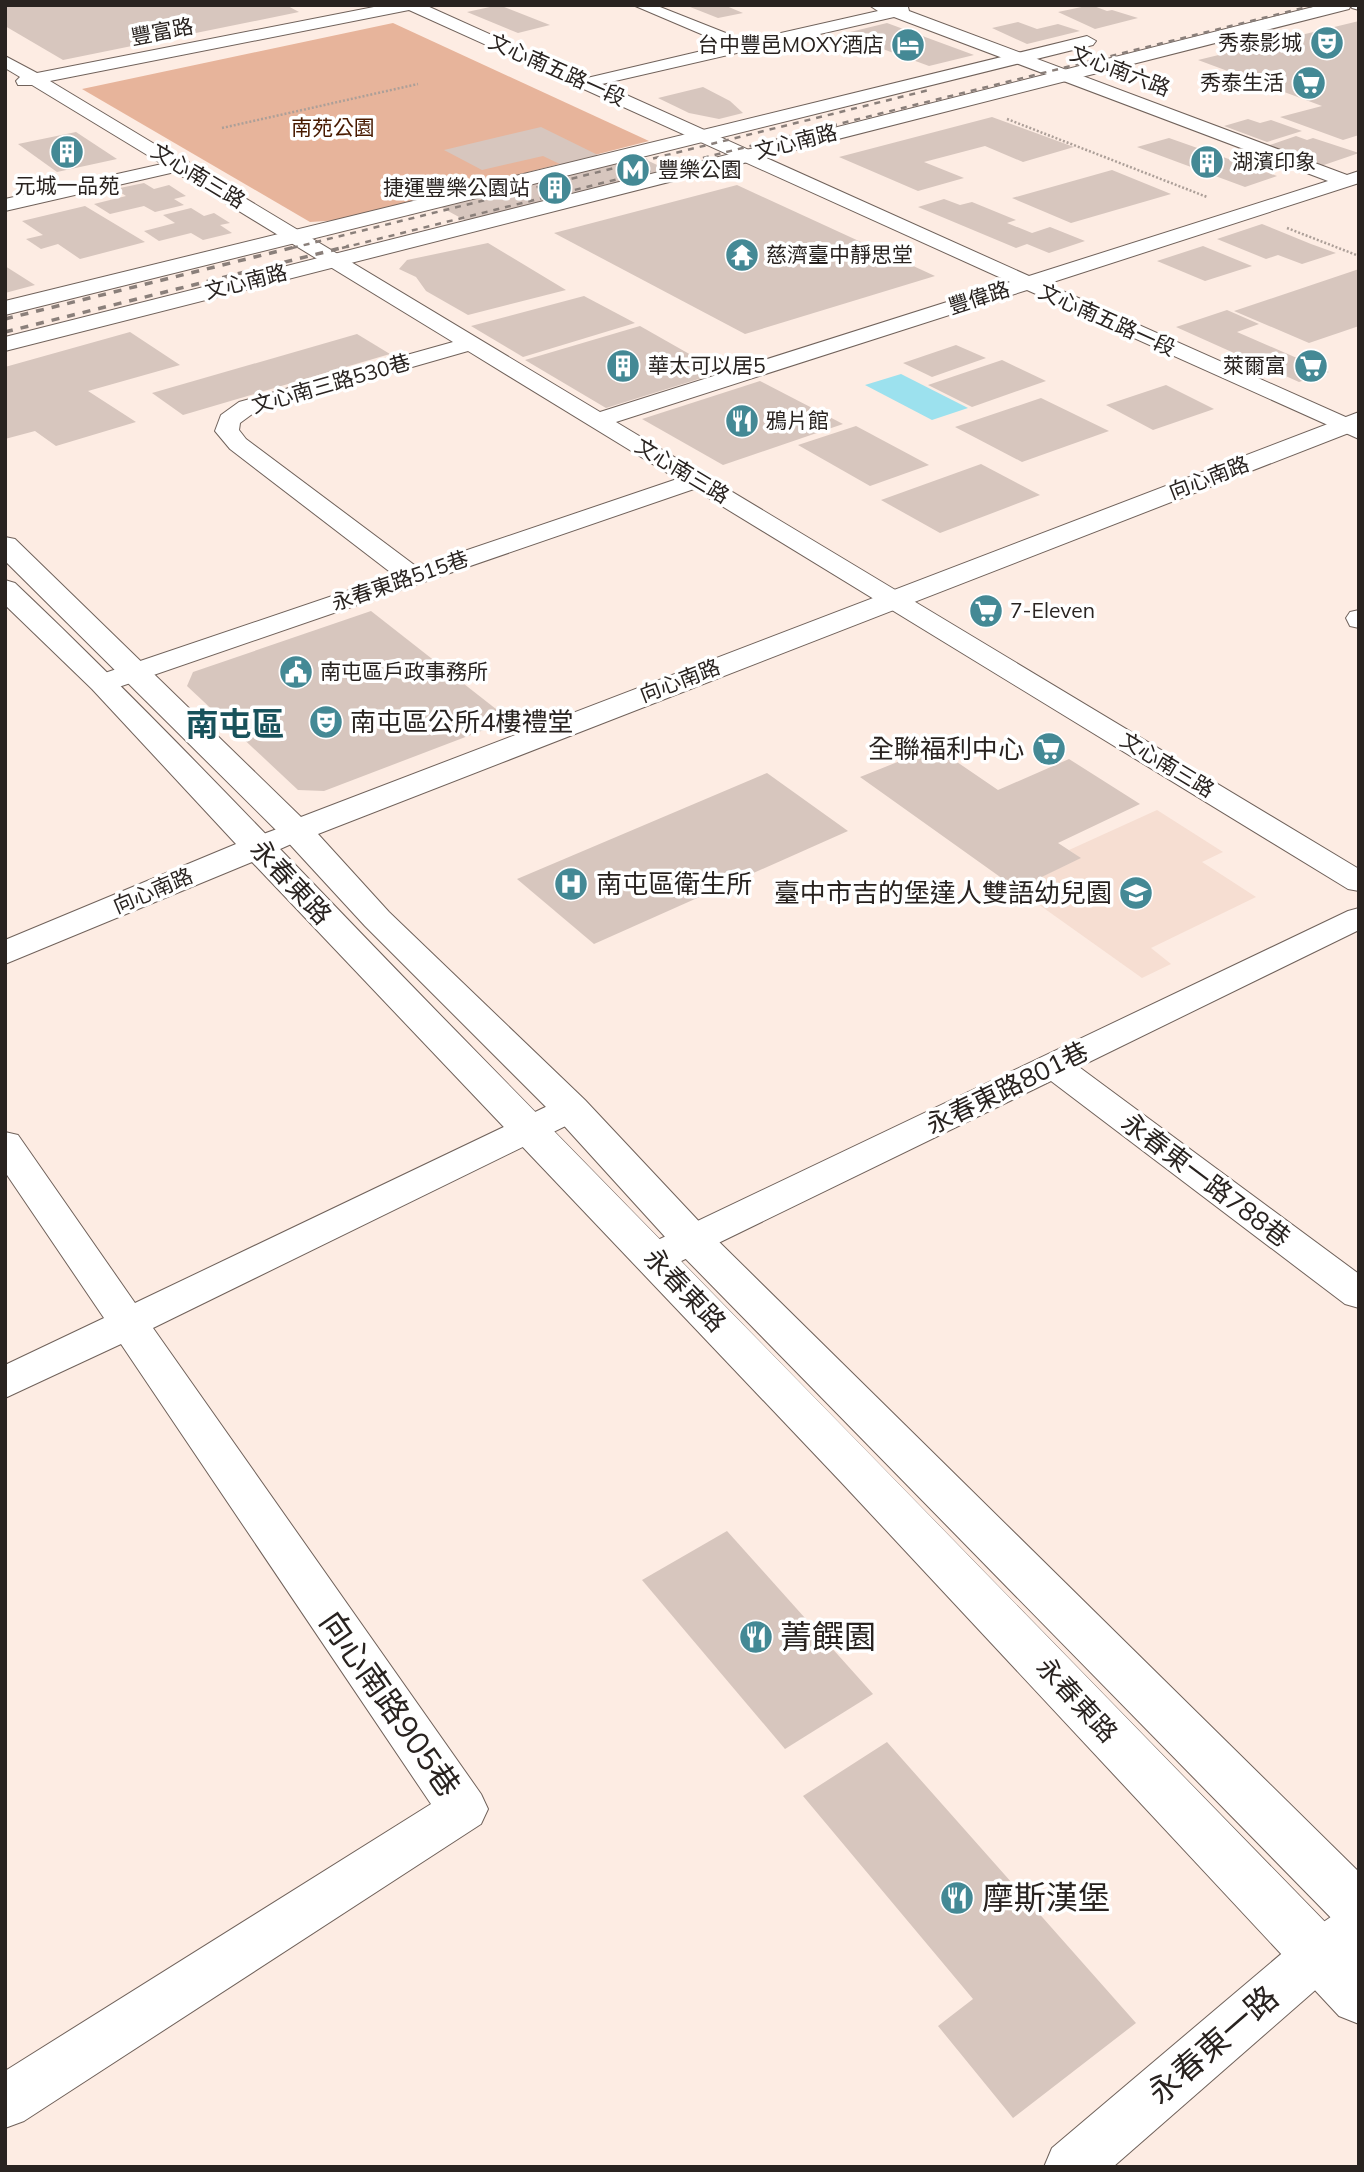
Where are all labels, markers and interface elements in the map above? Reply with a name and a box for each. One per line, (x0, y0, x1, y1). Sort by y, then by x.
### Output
street label: 豐富路 (128, 12, 195, 50)
theatre icon: 秀泰影城 (1308, 24, 1346, 62)
hotel icon: 台中豐邑MOXY酒店 (889, 26, 927, 64)
street label: 文心南五路一段 (485, 27, 630, 111)
place label: 秀泰影城 (1218, 29, 1302, 55)
place label: 台中豐邑MOXY酒店 (698, 31, 884, 57)
street label: 文心南六路 (1067, 39, 1174, 101)
supermarket icon: 秀泰生活 (1290, 64, 1328, 102)
place label: 秀泰生活 (1200, 69, 1284, 95)
park label: 南苑公園 (291, 114, 375, 140)
street label: 文心南路 (752, 118, 840, 164)
building icon: 元城一品苑 (48, 133, 86, 171)
street label: 文心南三路 (147, 137, 250, 213)
building icon: 湖濱印象 (1188, 143, 1226, 181)
place label: 湖濱印象 (1232, 148, 1316, 174)
metro station icon: 豐樂公園 (614, 151, 652, 189)
place label: 豐樂公園 (658, 156, 742, 182)
building icon: 捷運豐樂公園站 (536, 169, 574, 207)
place label: 元城一品苑 (15, 172, 120, 198)
place label: 捷運豐樂公園站 (383, 174, 530, 200)
temple icon: 慈濟臺中靜思堂 (723, 236, 761, 274)
place label: 慈濟臺中靜思堂 (766, 241, 913, 267)
street label: 文心南路 (202, 258, 290, 304)
street label: 豐偉路 (945, 275, 1013, 319)
street label: 文心南五路一段 (1035, 277, 1180, 361)
building icon: 華太可以居5 (604, 347, 642, 385)
supermarket icon: 萊爾富 (1292, 347, 1330, 385)
street label: 文心南三路530巷 (248, 348, 413, 418)
place label: 華太可以居5 (648, 352, 766, 378)
place label: 萊爾富 (1223, 352, 1286, 378)
restaurant icon: 鴉片館 (723, 402, 761, 440)
place label: 鴉片館 (766, 407, 829, 433)
street label: 文心南三路 (631, 432, 734, 508)
street label: 向心南路 (1165, 450, 1253, 504)
street label: 永春東路515巷 (328, 545, 471, 616)
supermarket icon: 7-Eleven (967, 592, 1005, 630)
place label: 7-Eleven (1010, 597, 1095, 623)
public building icon: 南屯區戶政事務所 (277, 653, 315, 691)
street label: 向心南路 (636, 653, 724, 707)
place label: 南屯區戶政事務所 (320, 658, 488, 684)
district label: 南屯區 (186, 703, 285, 744)
theatre icon: 南屯區公所4樓禮堂 (307, 703, 345, 741)
place label: 南屯區公所4樓禮堂 (350, 705, 574, 738)
street label: 文心南三路 (1116, 726, 1219, 802)
supermarket icon: 全聯福利中心 (1030, 730, 1068, 768)
place label: 全聯福利中心 (868, 732, 1024, 765)
street label: 永春東路 (244, 832, 339, 931)
street label: 向心南路 (109, 862, 196, 918)
hospital icon: 南屯區衛生所 (552, 865, 590, 903)
place label: 南屯區衛生所 (596, 867, 752, 900)
school or university icon: 臺中市吉的堡達人雙語幼兒園 (1117, 874, 1155, 912)
place label: 臺中市吉的堡達人雙語幼兒園 (774, 876, 1112, 909)
street label: 永春東路801巷 (920, 1034, 1093, 1141)
street label: 永春東一路788巷 (1115, 1105, 1297, 1254)
street label: 永春東路 (637, 1241, 733, 1339)
street label: 向心南路905巷 (312, 1603, 470, 1804)
place label: 菁饌園 (780, 1616, 876, 1656)
restaurant icon: 菁饌園 (737, 1618, 775, 1656)
street label: 永春東路 (1030, 1650, 1125, 1749)
place label: 摩斯漢堡 (982, 1877, 1110, 1917)
restaurant icon: 摩斯漢堡 (938, 1879, 976, 1917)
street label: 永春東一路 (1139, 1977, 1286, 2112)

